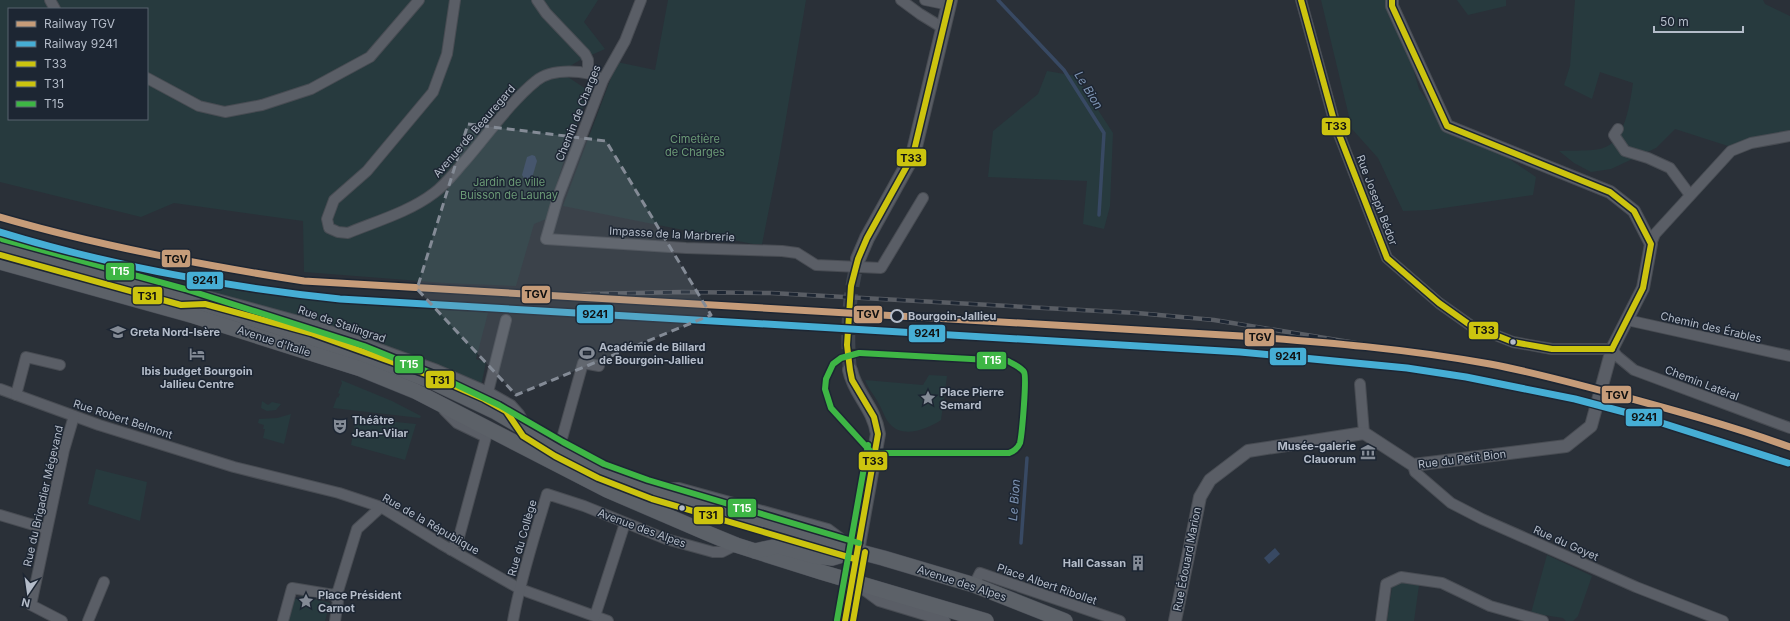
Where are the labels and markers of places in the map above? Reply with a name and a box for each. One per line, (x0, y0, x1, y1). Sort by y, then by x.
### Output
marker: Bourgoin-Jallieu (890, 309, 904, 323)
place label: Bourgoin-Jallieu (908, 309, 997, 323)
school or university icon: Greta Nord-Isère (109, 323, 127, 341)
place label: Greta Nord-Isère (130, 325, 221, 339)
unlabelled marker (1508, 337, 1518, 347)
place label: Académie de Billard de Bourgoin-Jallieu (599, 340, 705, 367)
sports icon: Académie de Billard de Bourgoin-Jallieu (578, 344, 596, 362)
hotel icon: Ibis budget Bourgoin Jallieu Centre (188, 345, 206, 363)
place label: Ibis budget Bourgoin Jallieu Centre (141, 364, 253, 391)
place label: Place Pierre Semard (940, 385, 1005, 412)
place icon: Place Pierre Semard (919, 389, 937, 407)
place label: Théâtre Jean-Vilar (352, 413, 409, 440)
theatre icon: Théâtre Jean-Vilar (331, 417, 349, 435)
place label: Musée-galerie Clauorum (1278, 439, 1356, 466)
museum icon: Musée-galerie Clauorum (1359, 443, 1377, 461)
unlabelled marker (677, 503, 687, 513)
building icon: Hall Cassan (1129, 554, 1147, 572)
place label: Hall Cassan (1063, 556, 1126, 570)
place label: Place Président Carnot (318, 588, 402, 615)
place icon: Place Président Carnot (297, 592, 315, 610)

